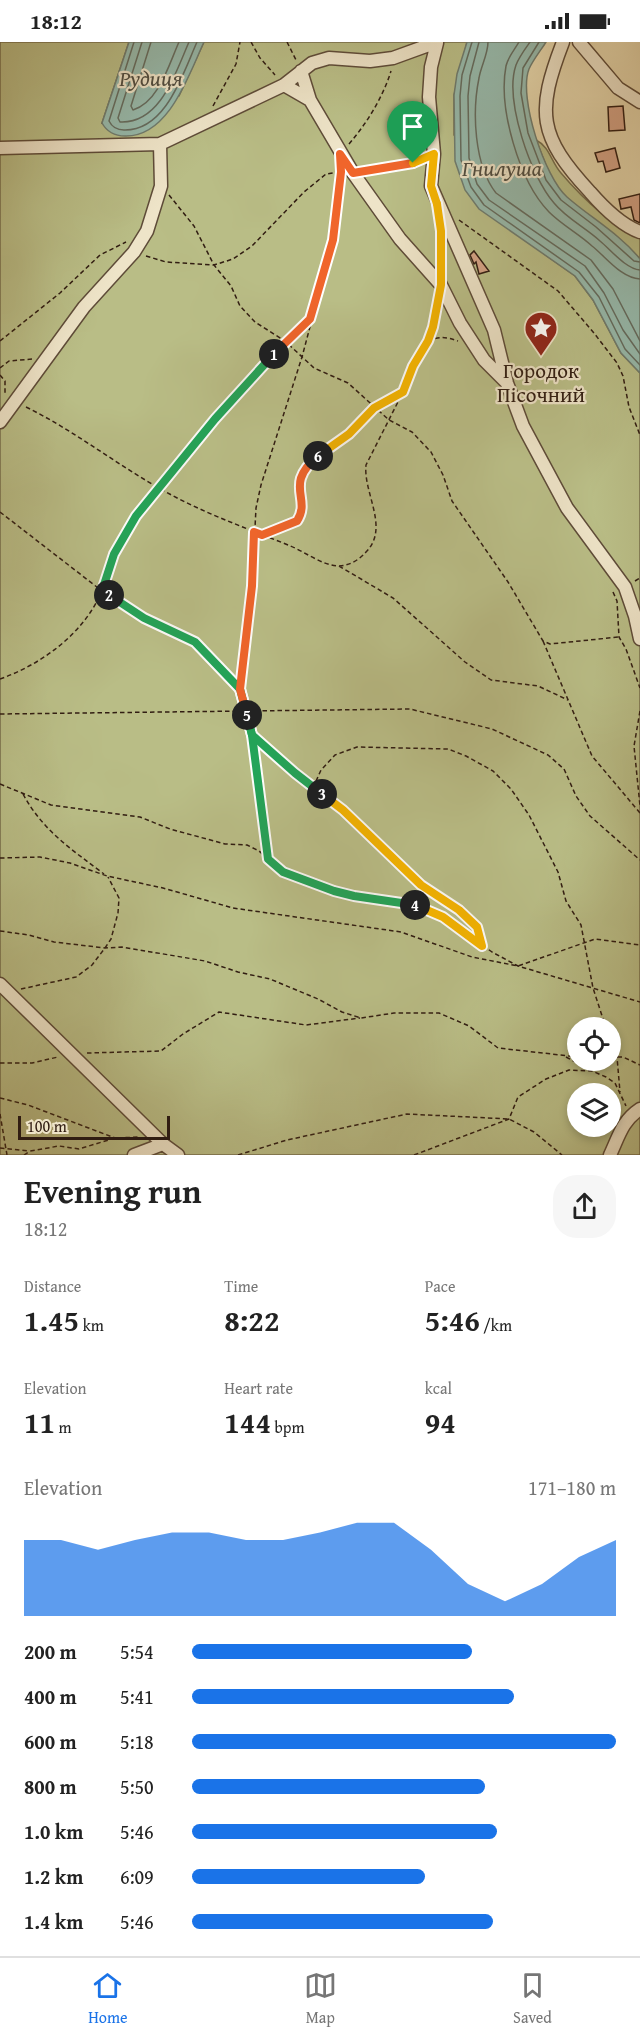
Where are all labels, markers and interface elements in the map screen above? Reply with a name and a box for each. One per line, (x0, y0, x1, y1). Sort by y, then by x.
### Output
text: 18:12 (30, 5, 82, 37)
water label: Рудиця (118, 62, 183, 94)
pin (387, 101, 438, 163)
icon: arrive (396, 110, 429, 143)
water label: Гнилуша (461, 152, 542, 184)
place icon: Городок Пісочний (523, 310, 559, 357)
pin: 1 (259, 339, 289, 369)
text: 1 (270, 342, 278, 366)
place label: Городок Пісочний (497, 355, 585, 410)
pin: 6 (303, 441, 333, 471)
text: 6 (314, 444, 322, 468)
pin: 2 (94, 580, 124, 610)
text: 2 (105, 583, 113, 607)
pin: 5 (232, 700, 262, 730)
text: 5 (243, 703, 251, 727)
pin: 3 (307, 779, 337, 809)
text: 3 (318, 782, 326, 806)
pin: 4 (400, 890, 430, 920)
text: 4 (411, 893, 419, 917)
map controls (567, 1017, 621, 1137)
button: locate (567, 1017, 621, 1071)
button: layers (567, 1083, 621, 1137)
scale bar (18, 1113, 170, 1140)
text: 100 m (27, 1114, 67, 1138)
text: Evening run (24, 1167, 201, 1215)
button: share (553, 1175, 616, 1238)
text: 18:12 (24, 1214, 67, 1243)
text: Distance (24, 1274, 81, 1298)
text: Time (224, 1274, 258, 1298)
text: Pace (425, 1274, 455, 1298)
text: 1.45 (24, 1298, 79, 1342)
text: 8:22 (224, 1298, 279, 1342)
text: 5:46 (425, 1298, 480, 1342)
text: km (79, 1313, 104, 1337)
text: /km (480, 1313, 512, 1337)
text: Elevation (24, 1376, 87, 1400)
text: Heart rate (224, 1376, 293, 1400)
text: kcal (425, 1376, 452, 1400)
text: 11 (24, 1400, 55, 1444)
text: 144 (224, 1400, 271, 1444)
text: 94 (425, 1400, 456, 1444)
text: m (55, 1415, 72, 1439)
text: bpm (271, 1415, 304, 1439)
text: Elevation (24, 1473, 102, 1502)
text: 171–180 m (528, 1473, 616, 1502)
text: 200 m (24, 1637, 77, 1666)
text: 5:54 (120, 1637, 154, 1666)
text: 400 m (24, 1682, 77, 1711)
text: 5:41 (120, 1682, 154, 1711)
text: 600 m (24, 1727, 77, 1756)
text: 5:18 (120, 1727, 154, 1756)
text: 800 m (24, 1772, 77, 1801)
text: 5:50 (120, 1772, 154, 1801)
text: 1.0 km (24, 1817, 83, 1846)
text: 5:46 (120, 1817, 154, 1846)
text: 1.2 km (24, 1862, 83, 1891)
text: 6:09 (120, 1862, 154, 1891)
text: 1.4 km (24, 1907, 83, 1936)
text: 5:46 (120, 1907, 154, 1936)
tab: Home (88, 1969, 128, 2029)
tab: Map (304, 1969, 337, 2029)
tab: Saved (513, 1969, 552, 2029)

